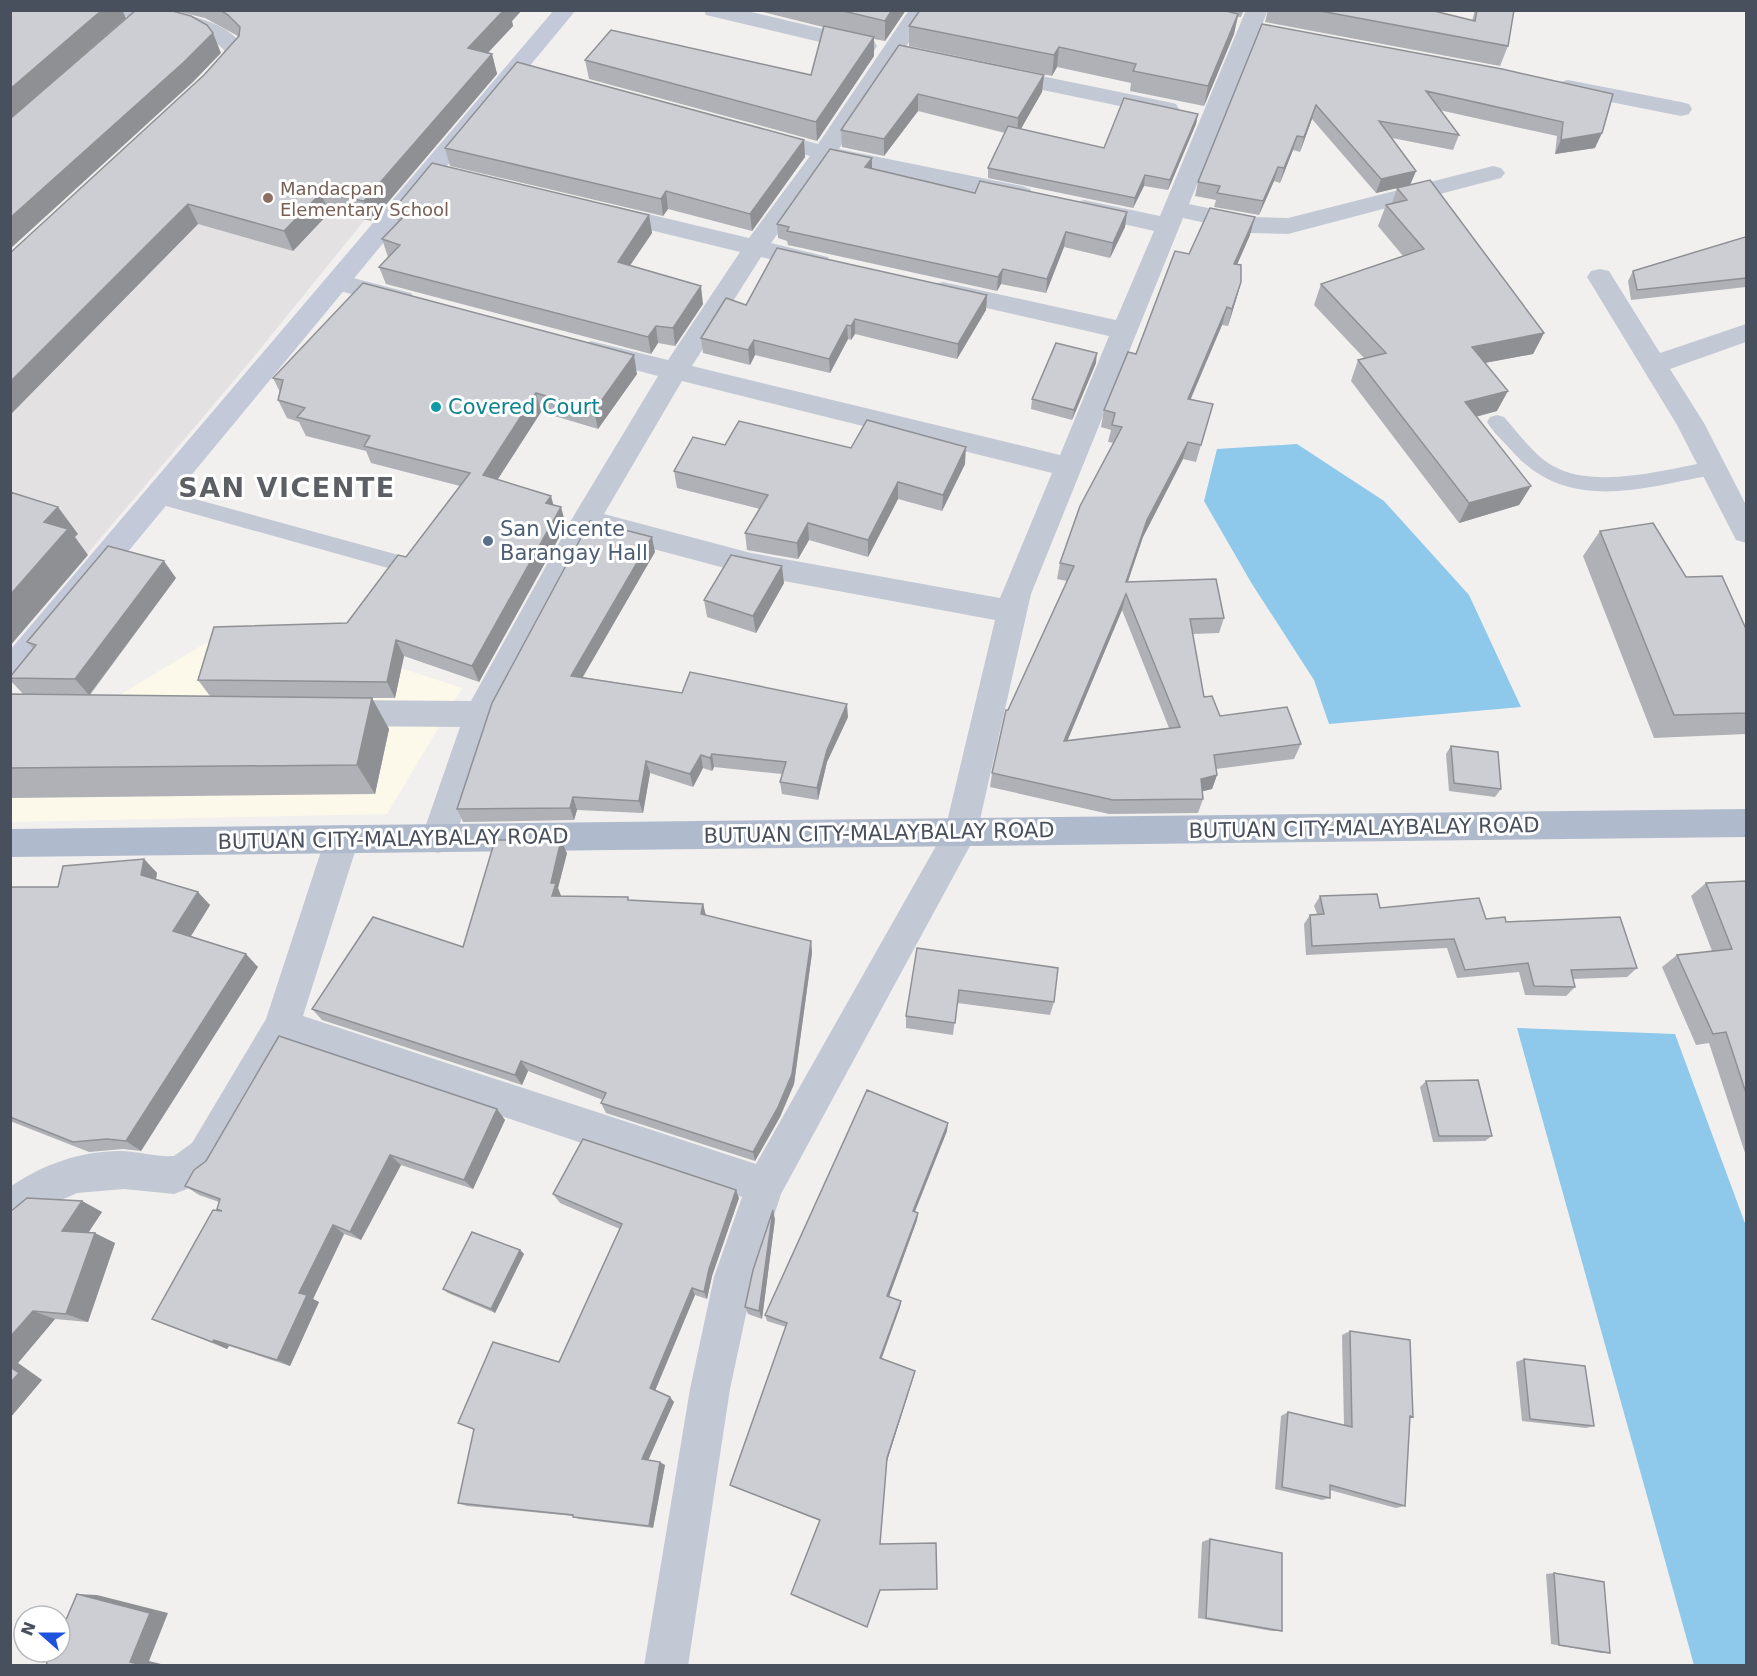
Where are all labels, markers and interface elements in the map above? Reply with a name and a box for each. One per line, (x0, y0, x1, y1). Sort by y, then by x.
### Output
place label: Mandacpan Elementary School (280, 178, 449, 220)
marker: Mandacpan Elementary School (261, 191, 275, 205)
place label: Covered Court (448, 395, 600, 419)
marker: Covered Court (429, 400, 443, 414)
district label: SAN VICENTE (178, 472, 396, 503)
place label: San Vicente Barangay Hall (500, 517, 648, 565)
marker: San Vicente Barangay Hall (481, 534, 495, 548)
street label: BUTUAN CITY-MALAYBALAY ROAD (1188, 813, 1540, 843)
street label: BUTUAN CITY-MALAYBALAY ROAD (703, 818, 1055, 848)
street label: BUTUAN CITY-MALAYBALAY ROAD (217, 824, 569, 854)
north arrow (12, 1604, 72, 1664)
text: N (17, 1619, 40, 1638)

